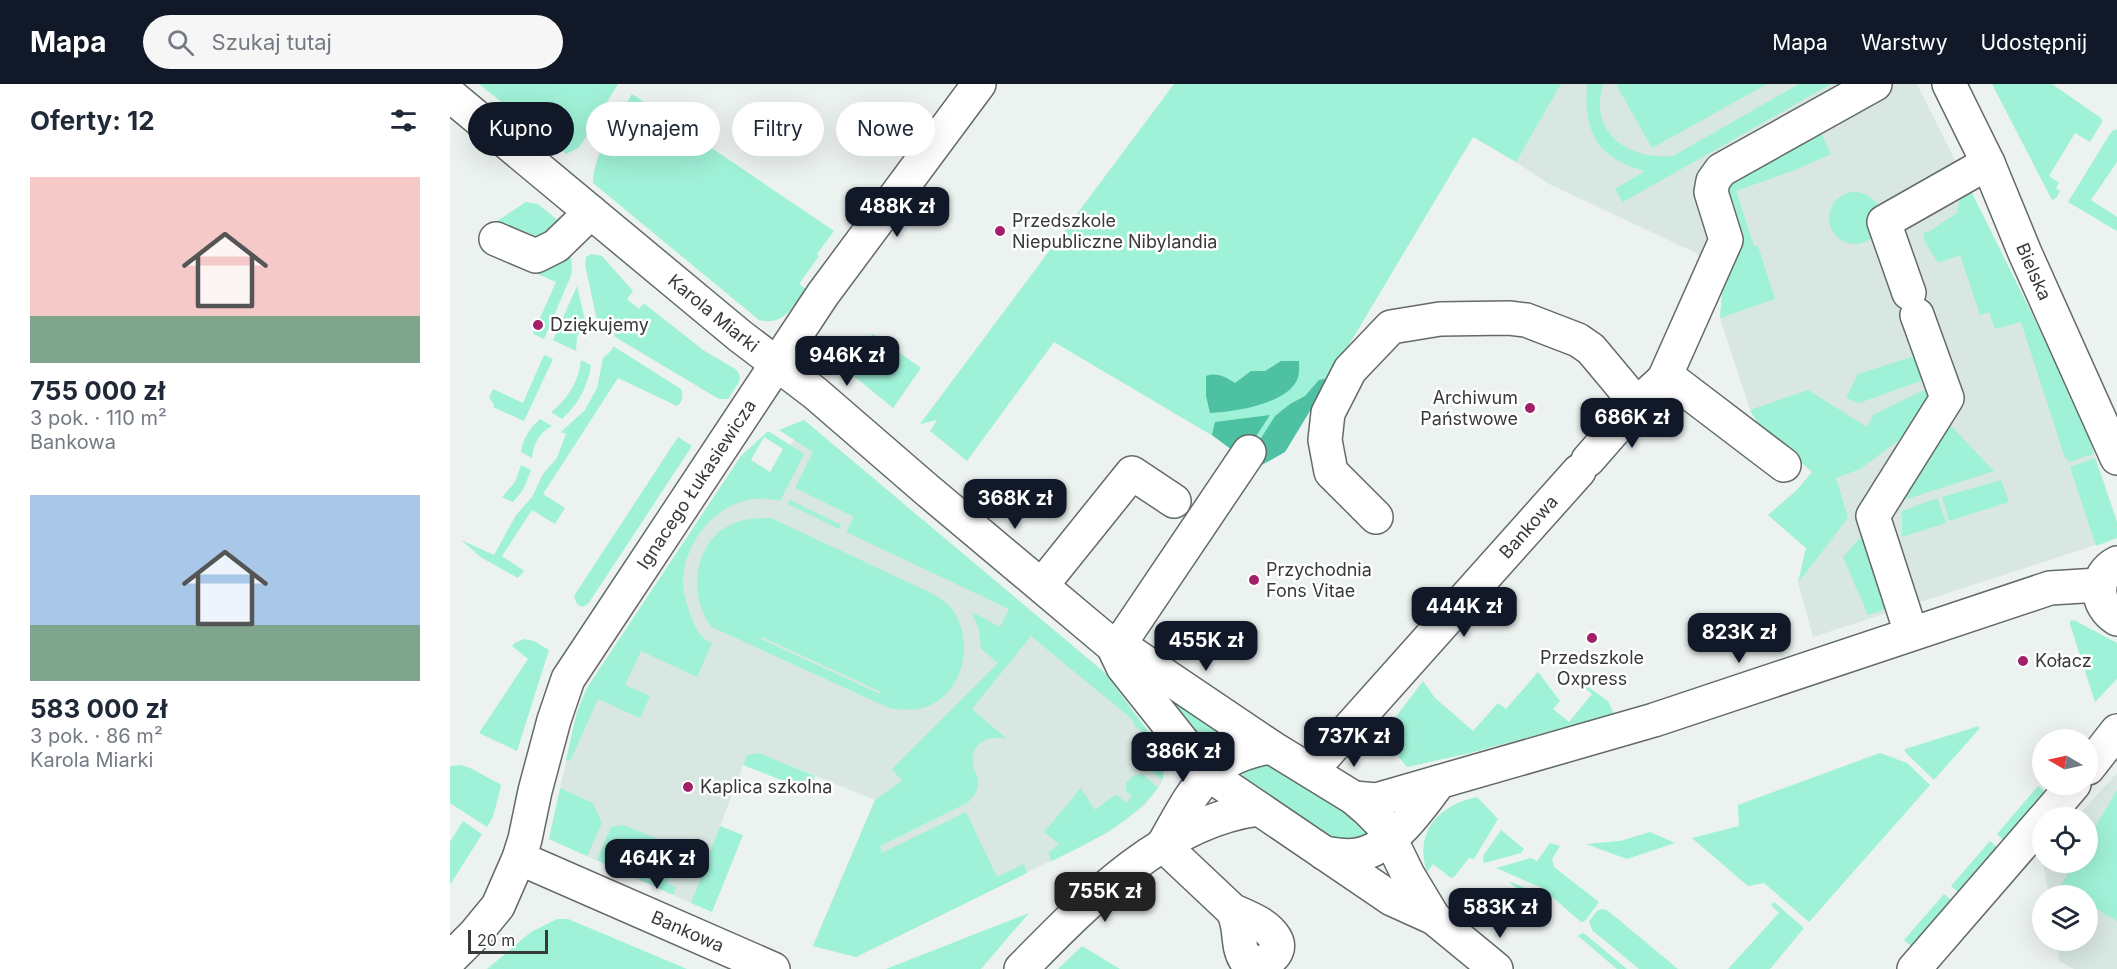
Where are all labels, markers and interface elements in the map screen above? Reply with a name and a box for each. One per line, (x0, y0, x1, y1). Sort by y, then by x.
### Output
search box (143, 15, 563, 69)
text: Mapa (30, 25, 107, 59)
icon: search (164, 26, 197, 59)
text: Szukaj tutaj (212, 29, 332, 55)
text: Mapa (1772, 30, 1828, 55)
text: Warstwy (1861, 30, 1947, 55)
text: Udostępnij (1980, 30, 2087, 55)
chip: Kupno (468, 102, 574, 156)
chip: Wynajem (586, 102, 720, 156)
chip: Filtry (732, 102, 824, 156)
chip: Nowe (836, 102, 935, 156)
icon: filters (387, 104, 420, 137)
text: Oferty: 12 (30, 105, 155, 136)
pin: 488K zł (842, 187, 952, 238)
text: 488K zł (859, 194, 935, 218)
place label: Przedszkole Niepubliczne Nibylandia (1012, 210, 1217, 252)
icon: home (171, 216, 279, 324)
marker: Przedszkole Niepubliczne Nibylandia (993, 224, 1007, 238)
street label: Bielska (2012, 240, 2056, 303)
street label: Karola Miarki (664, 270, 763, 356)
place label: Dziękujemy (550, 314, 649, 335)
marker: Dziękujemy (531, 318, 545, 332)
pin: 946K zł (792, 336, 902, 387)
text: 946K zł (809, 343, 885, 367)
text: 755 000 zł (30, 375, 165, 406)
place label: Archiwum Państwowe (1420, 387, 1518, 429)
street label: Ignacego Łukasiewicza (633, 396, 760, 573)
pin: 686K zł (1577, 398, 1687, 449)
marker: Archiwum Państwowe (1523, 401, 1537, 415)
text: 686K zł (1595, 405, 1670, 429)
text: 3 pok. · 110 m² (30, 406, 167, 430)
text: Bankowa (30, 430, 116, 454)
pin: 368K zł (960, 479, 1070, 530)
text: 368K zł (978, 486, 1052, 510)
street label: Bankowa (1495, 491, 1562, 563)
icon: home (171, 534, 279, 642)
place label: Przychodnia Fons Vitae (1266, 559, 1372, 601)
marker: Przychodnia Fons Vitae (1247, 573, 1261, 587)
pin: 444K zł (1409, 587, 1519, 638)
text: 444K zł (1426, 594, 1502, 618)
pin: 823K zł (1684, 613, 1794, 664)
text: 823K zł (1702, 620, 1776, 644)
pin: 455K zł (1151, 621, 1261, 672)
text: 455K zł (1168, 628, 1244, 652)
marker: Przedszkole Oxpress (1585, 631, 1599, 645)
place label: Przedszkole Oxpress (1540, 647, 1644, 689)
place label: Kołacz (2035, 650, 2092, 671)
marker: Kołacz (2016, 654, 2030, 668)
text: 583 000 zł (30, 693, 167, 724)
pin: 737K zł (1299, 717, 1409, 768)
text: 3 pok. · 86 m² (30, 724, 163, 748)
text: 737K zł (1318, 724, 1390, 748)
north arrow (2032, 729, 2098, 795)
map controls (2032, 729, 2098, 951)
pin: 386K zł (1128, 732, 1238, 783)
text: 386K zł (1146, 739, 1220, 763)
text: Karola Miarki (30, 748, 153, 772)
place label: Kaplica szkolna (700, 776, 832, 797)
marker: Kaplica szkolna (681, 780, 695, 794)
button: locate (2032, 807, 2098, 873)
pin: 464K zł (602, 839, 712, 890)
text: 464K zł (619, 846, 695, 870)
pin: 755K zł (1050, 872, 1160, 923)
text: 755K zł (1069, 879, 1142, 903)
button: layers (2032, 885, 2098, 951)
pin: 583K zł (1445, 888, 1555, 939)
text: 583K zł (1463, 895, 1537, 919)
street label: Bankowa (648, 906, 727, 956)
scale bar (468, 927, 548, 954)
text: 20 m (477, 930, 515, 950)

